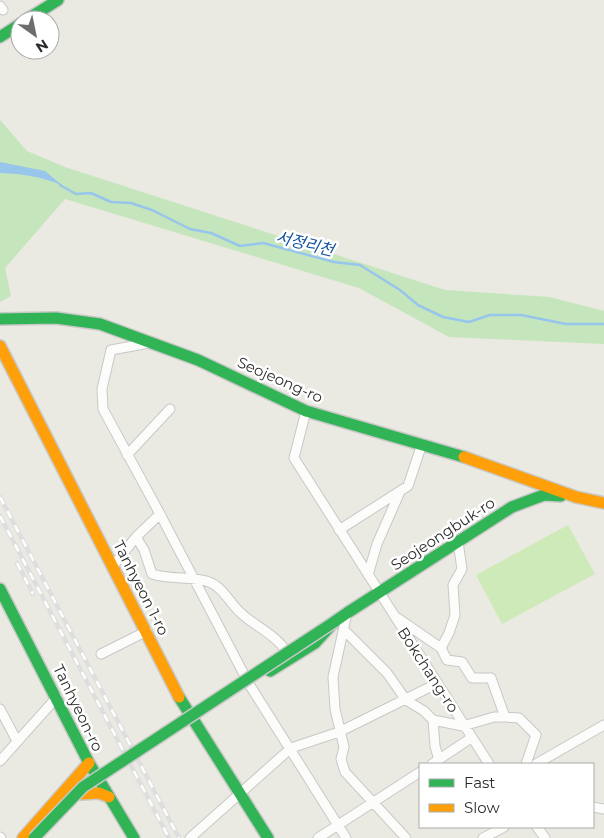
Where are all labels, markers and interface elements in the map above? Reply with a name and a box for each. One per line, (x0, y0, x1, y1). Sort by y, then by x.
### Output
north arrow (10, 10, 60, 60)
text: N (32, 35, 52, 57)
water label: 서정리천 (274, 227, 338, 260)
street label: Seojeong-ro (234, 352, 326, 407)
street label: Seojeongbuk-ro (387, 493, 498, 574)
street label: Tanhyeon 1-ro (109, 537, 173, 638)
street label: Bokchang-ro (394, 623, 463, 716)
street label: Tanhyeon-ro (49, 661, 108, 754)
legend (419, 763, 594, 828)
text: Fast (464, 773, 495, 792)
text: Slow (464, 798, 500, 817)

